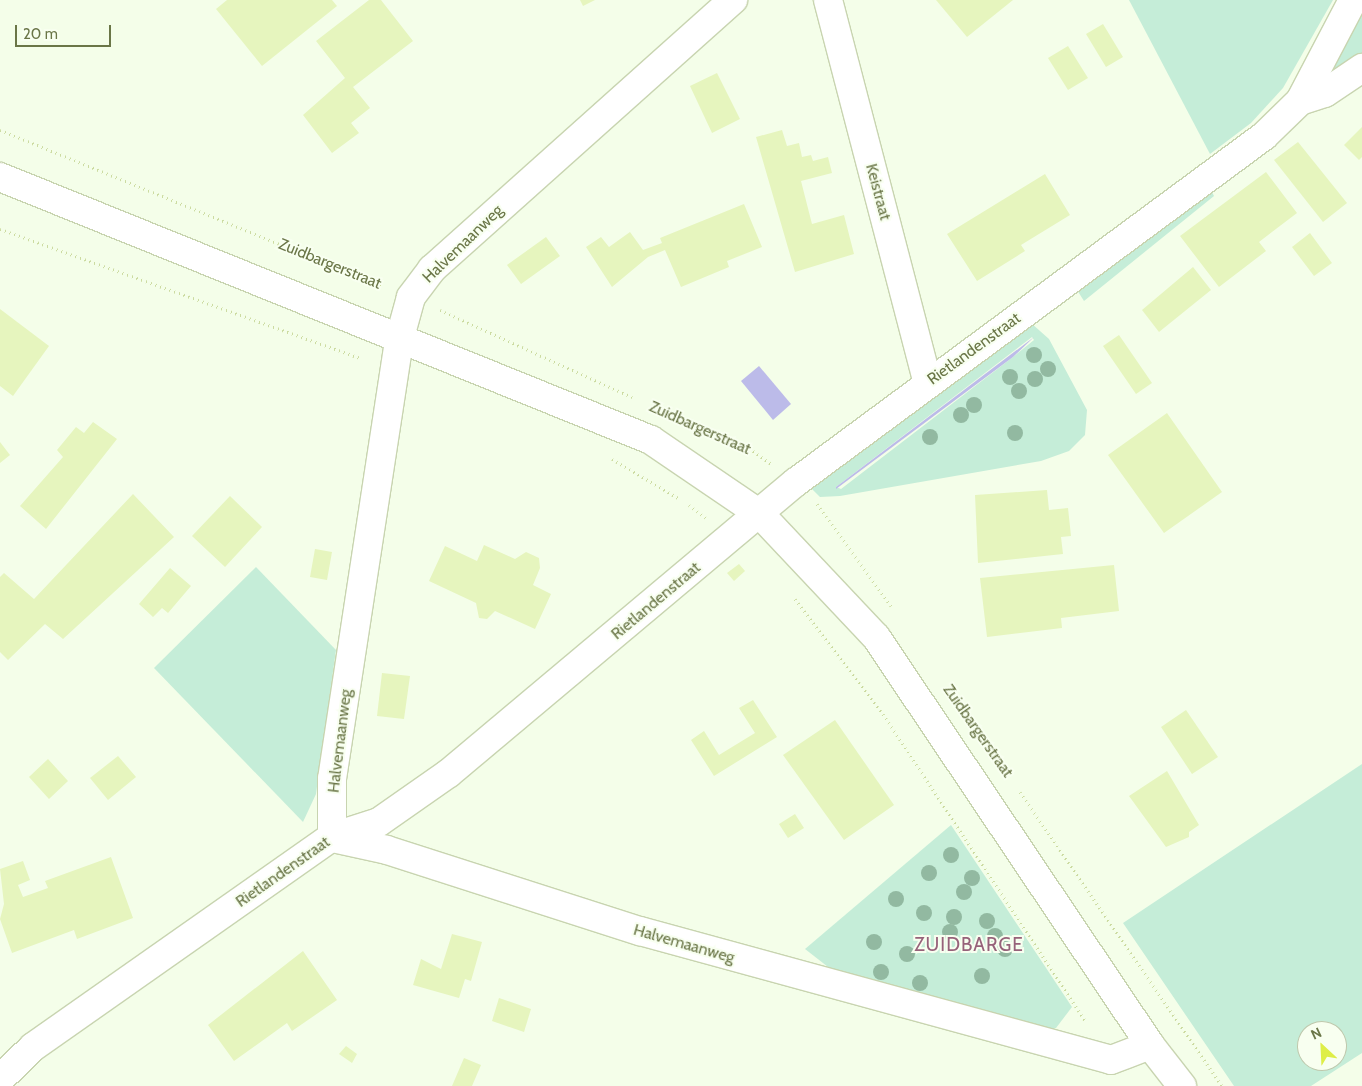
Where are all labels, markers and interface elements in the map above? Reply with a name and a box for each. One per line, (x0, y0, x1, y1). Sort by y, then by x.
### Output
scale bar (18, 15, 114, 47)
text: 20 m (23, 25, 58, 43)
street label: Keistraat (861, 162, 895, 222)
street label: Halvemaanweg (419, 201, 507, 287)
street label: Zuidbargerstraat (276, 235, 384, 293)
street label: Rietlandenstraat (924, 309, 1024, 389)
street label: Zuidbargerstraat (646, 397, 754, 459)
street label: Rietlandenstraat (608, 558, 704, 644)
street label: Zuidbargerstraat (939, 681, 1017, 781)
street label: Halvemaanweg (324, 688, 356, 794)
street label: Rietlandenstraat (232, 832, 334, 912)
street label: Halvemaanweg (631, 920, 737, 968)
district label: ZUIDBARGE (913, 934, 1025, 956)
north arrow (1297, 1021, 1347, 1071)
text: N (1308, 1023, 1324, 1044)

